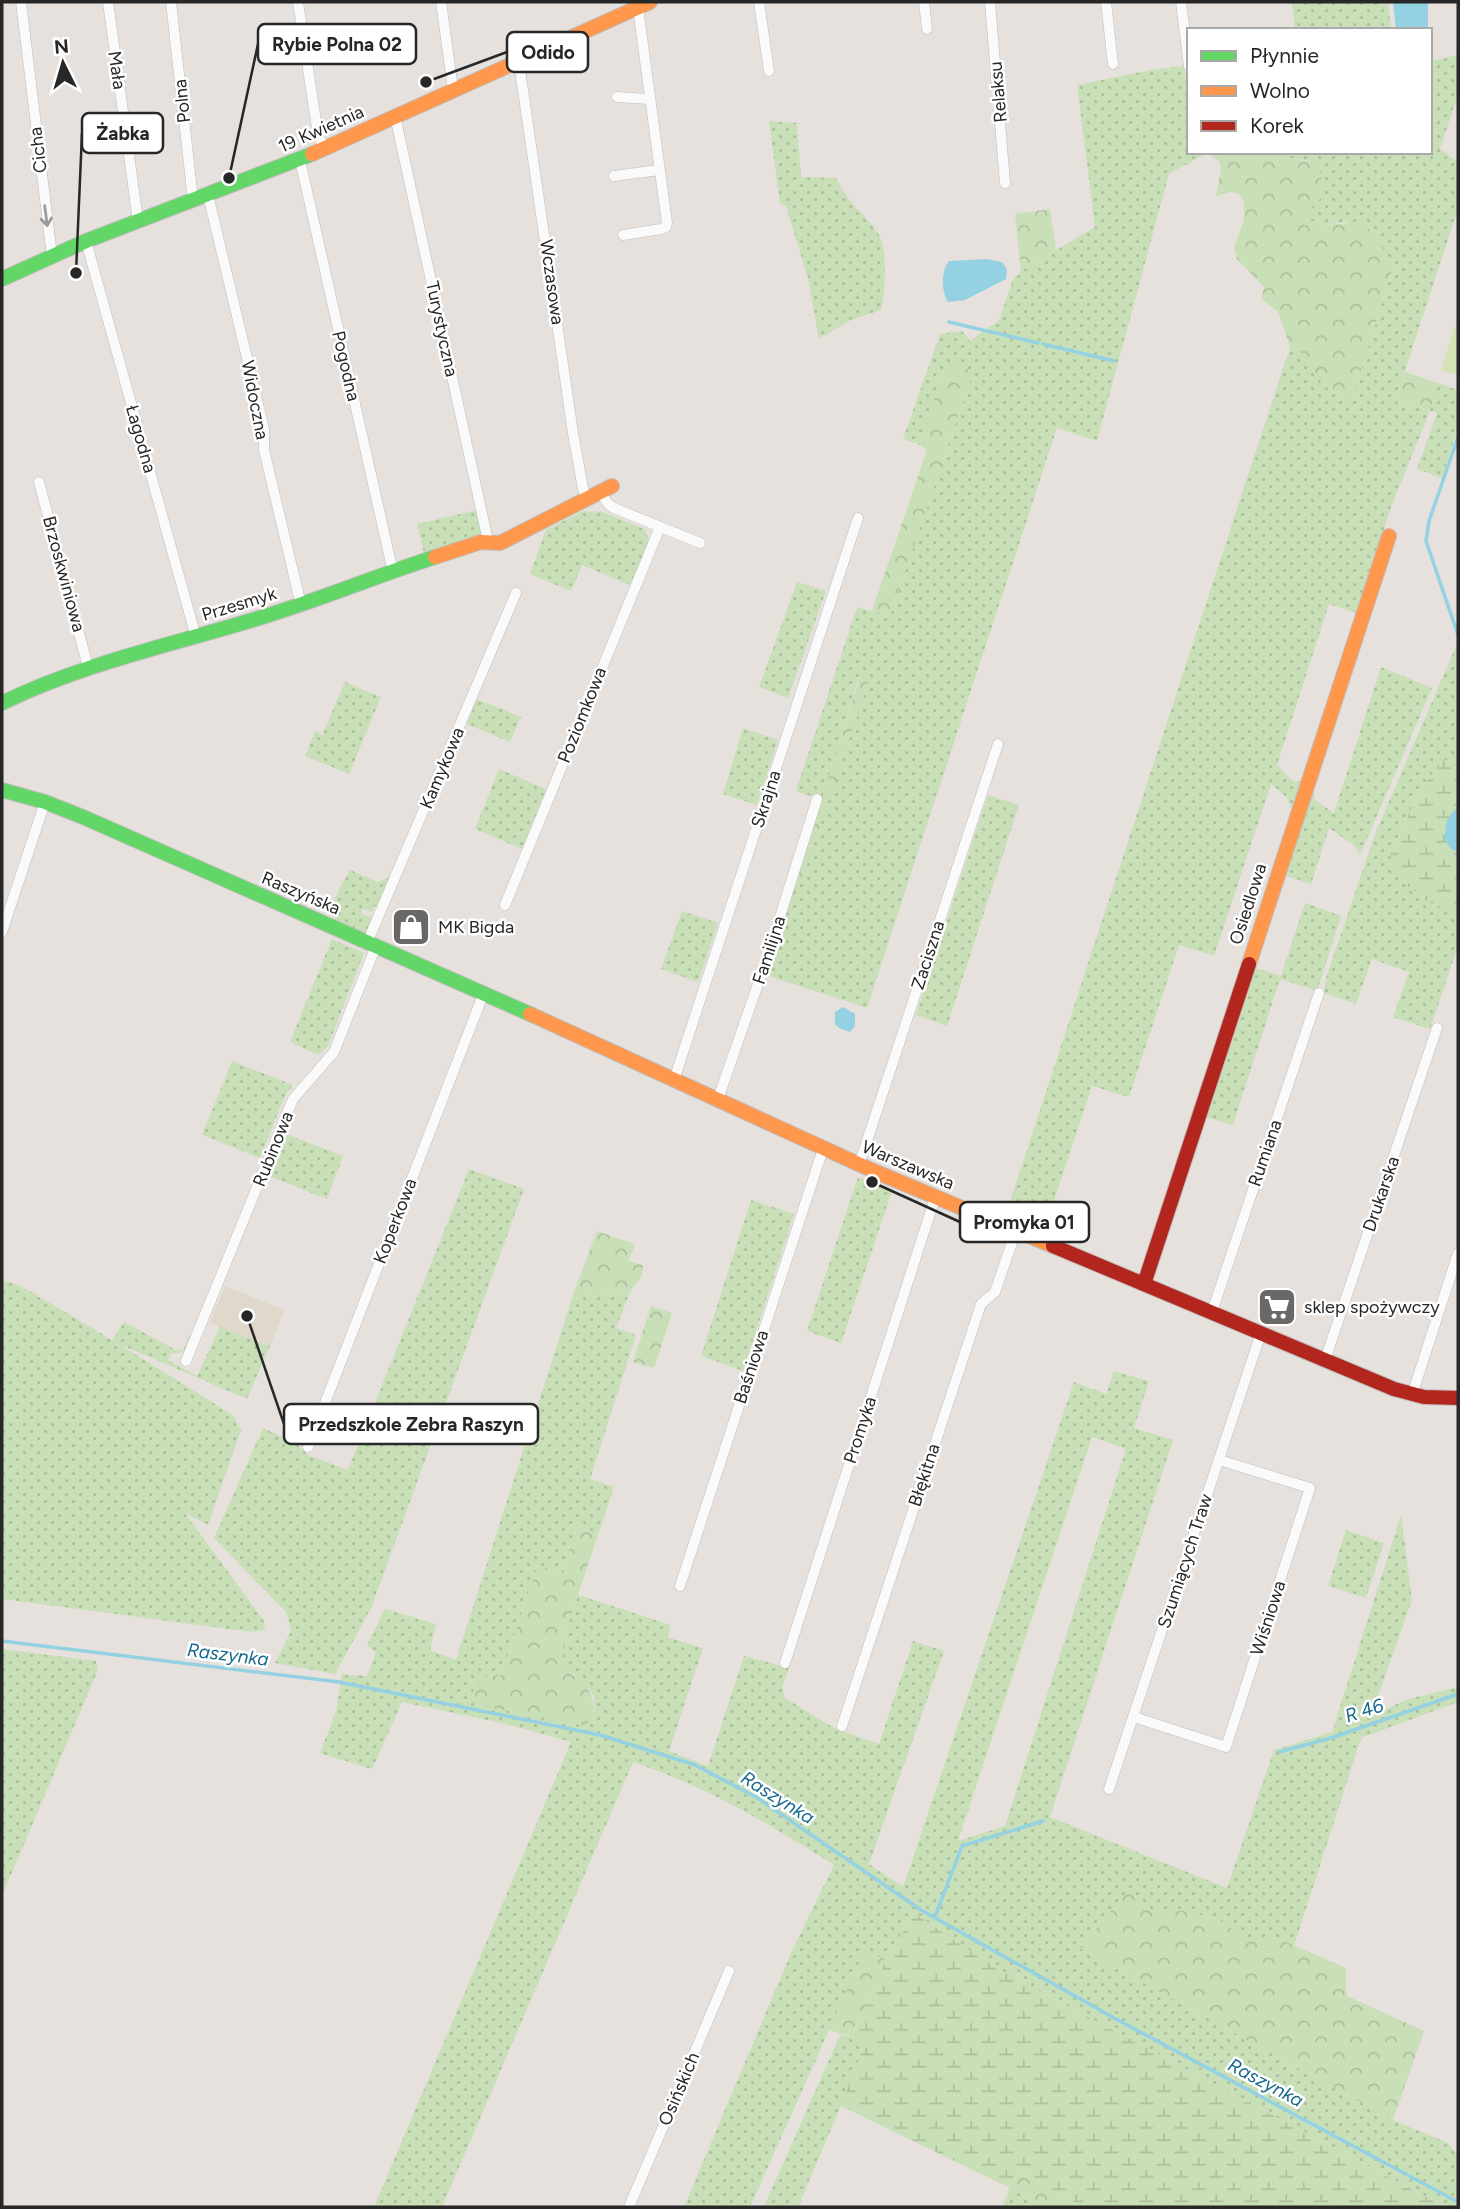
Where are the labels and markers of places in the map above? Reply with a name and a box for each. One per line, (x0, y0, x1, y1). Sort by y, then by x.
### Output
callout: Rybie Polna 02 (258, 24, 416, 64)
callout: Odido (507, 32, 588, 72)
callout: Żabka (82, 113, 163, 153)
shop icon: MK Bigda (390, 906, 432, 948)
place label: MK Bigda (438, 916, 514, 938)
callout: Promyka 01 (960, 1202, 1089, 1242)
supermarket icon: sklep spożywczy (1256, 1286, 1298, 1328)
place label: sklep spożywczy (1304, 1296, 1440, 1318)
callout: Przedszkole Zebra Raszyn (284, 1404, 538, 1444)

